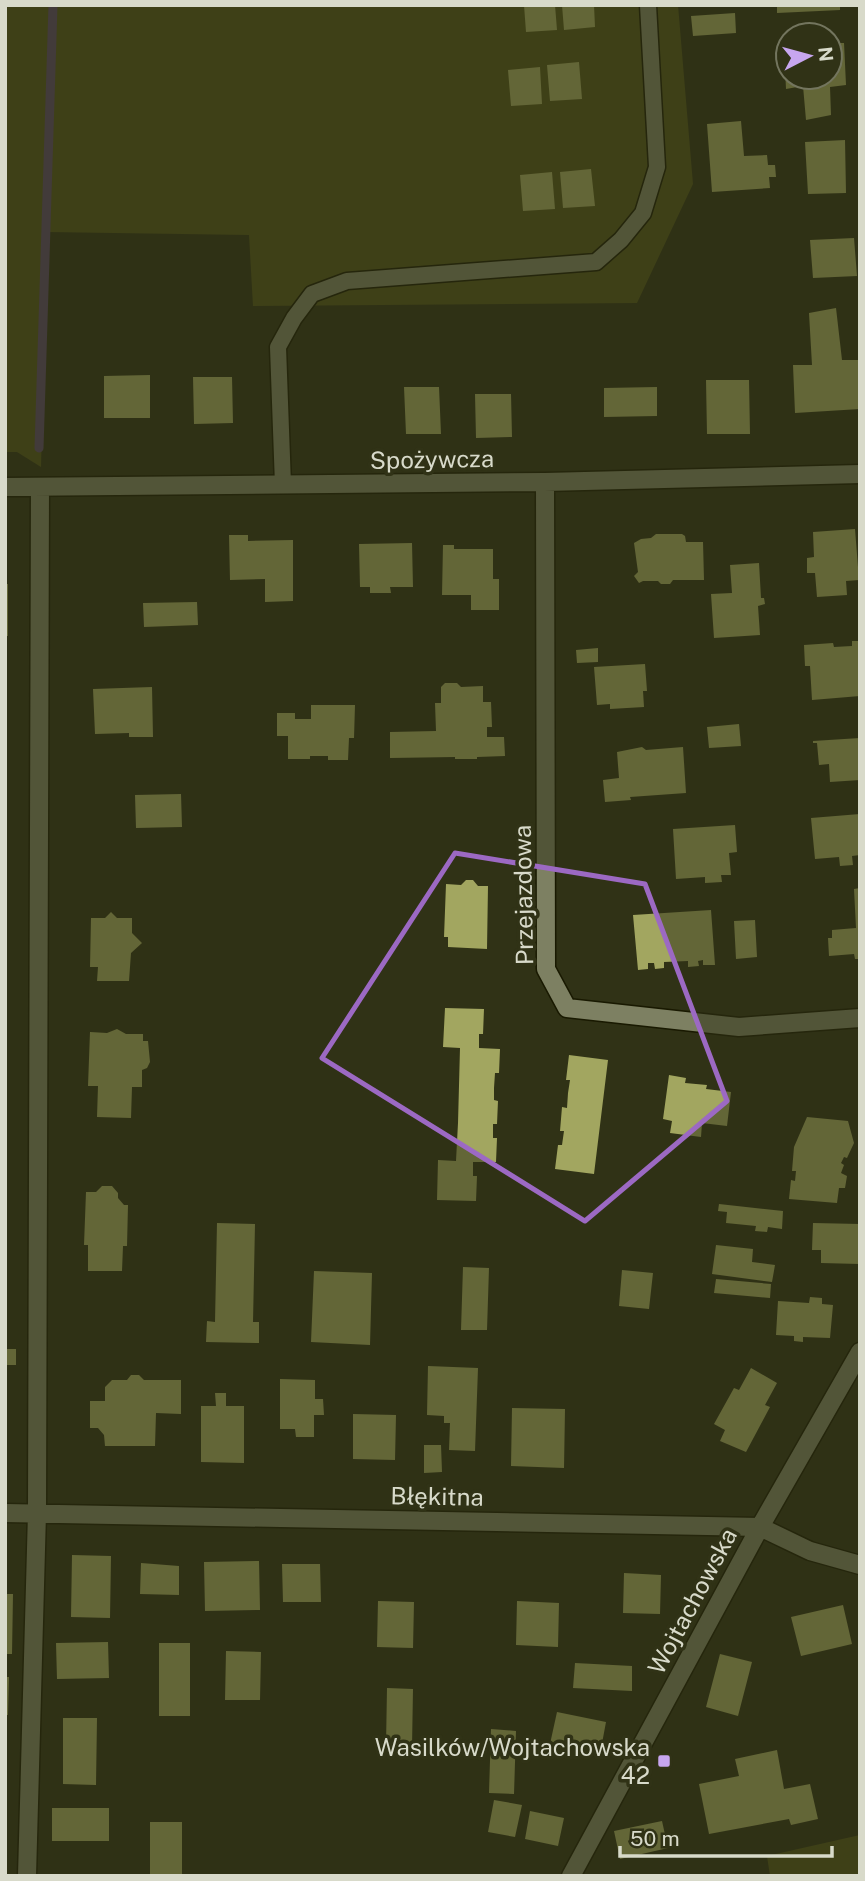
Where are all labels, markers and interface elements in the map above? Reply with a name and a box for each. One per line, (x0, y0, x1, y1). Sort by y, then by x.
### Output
north arrow (774, 21, 844, 91)
text: N (814, 46, 838, 63)
street label: Spożywcza (370, 444, 494, 474)
street label: Przejazdowa (508, 825, 538, 965)
street label: Błękitna (390, 1481, 484, 1511)
street label: Wojtachowska (642, 1523, 742, 1679)
place label: Wasilków/Wojtachowska 42 (375, 1733, 650, 1789)
marker: Wasilków/Wojtachowska 42 (656, 1753, 672, 1769)
scale bar (620, 1814, 832, 1858)
text: 50 m (630, 1826, 680, 1851)

